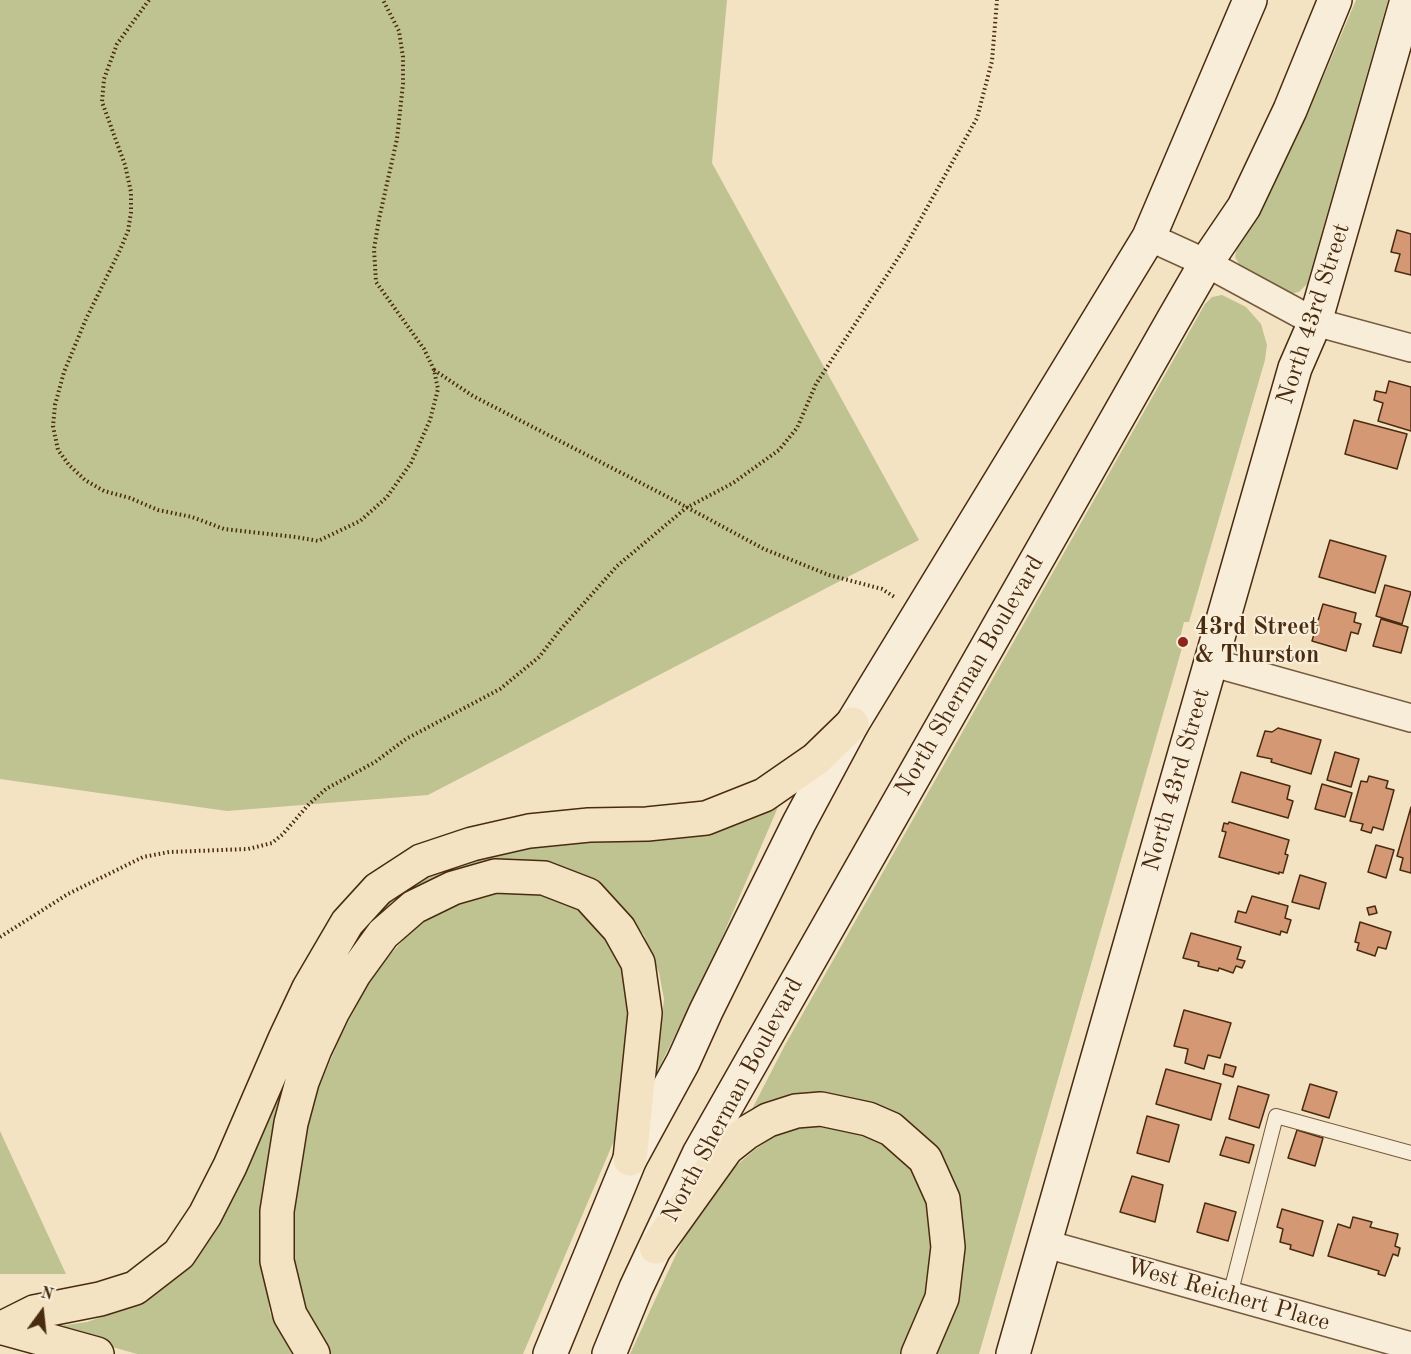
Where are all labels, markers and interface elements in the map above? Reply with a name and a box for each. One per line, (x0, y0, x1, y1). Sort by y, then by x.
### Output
street label: North 43rd Street (1271, 220, 1357, 408)
street label: North Sherman Boulevard (889, 551, 1051, 801)
place label: 43rd Street & Thurston (1195, 614, 1319, 670)
marker: 43rd Street & Thurston (1176, 635, 1190, 649)
street label: North 43rd Street (1137, 685, 1217, 875)
street label: North Sherman Boulevard (656, 973, 810, 1227)
street label: West Reichert Place (1123, 1252, 1333, 1338)
north arrow (12, 1282, 72, 1342)
text: N (39, 1285, 55, 1304)

